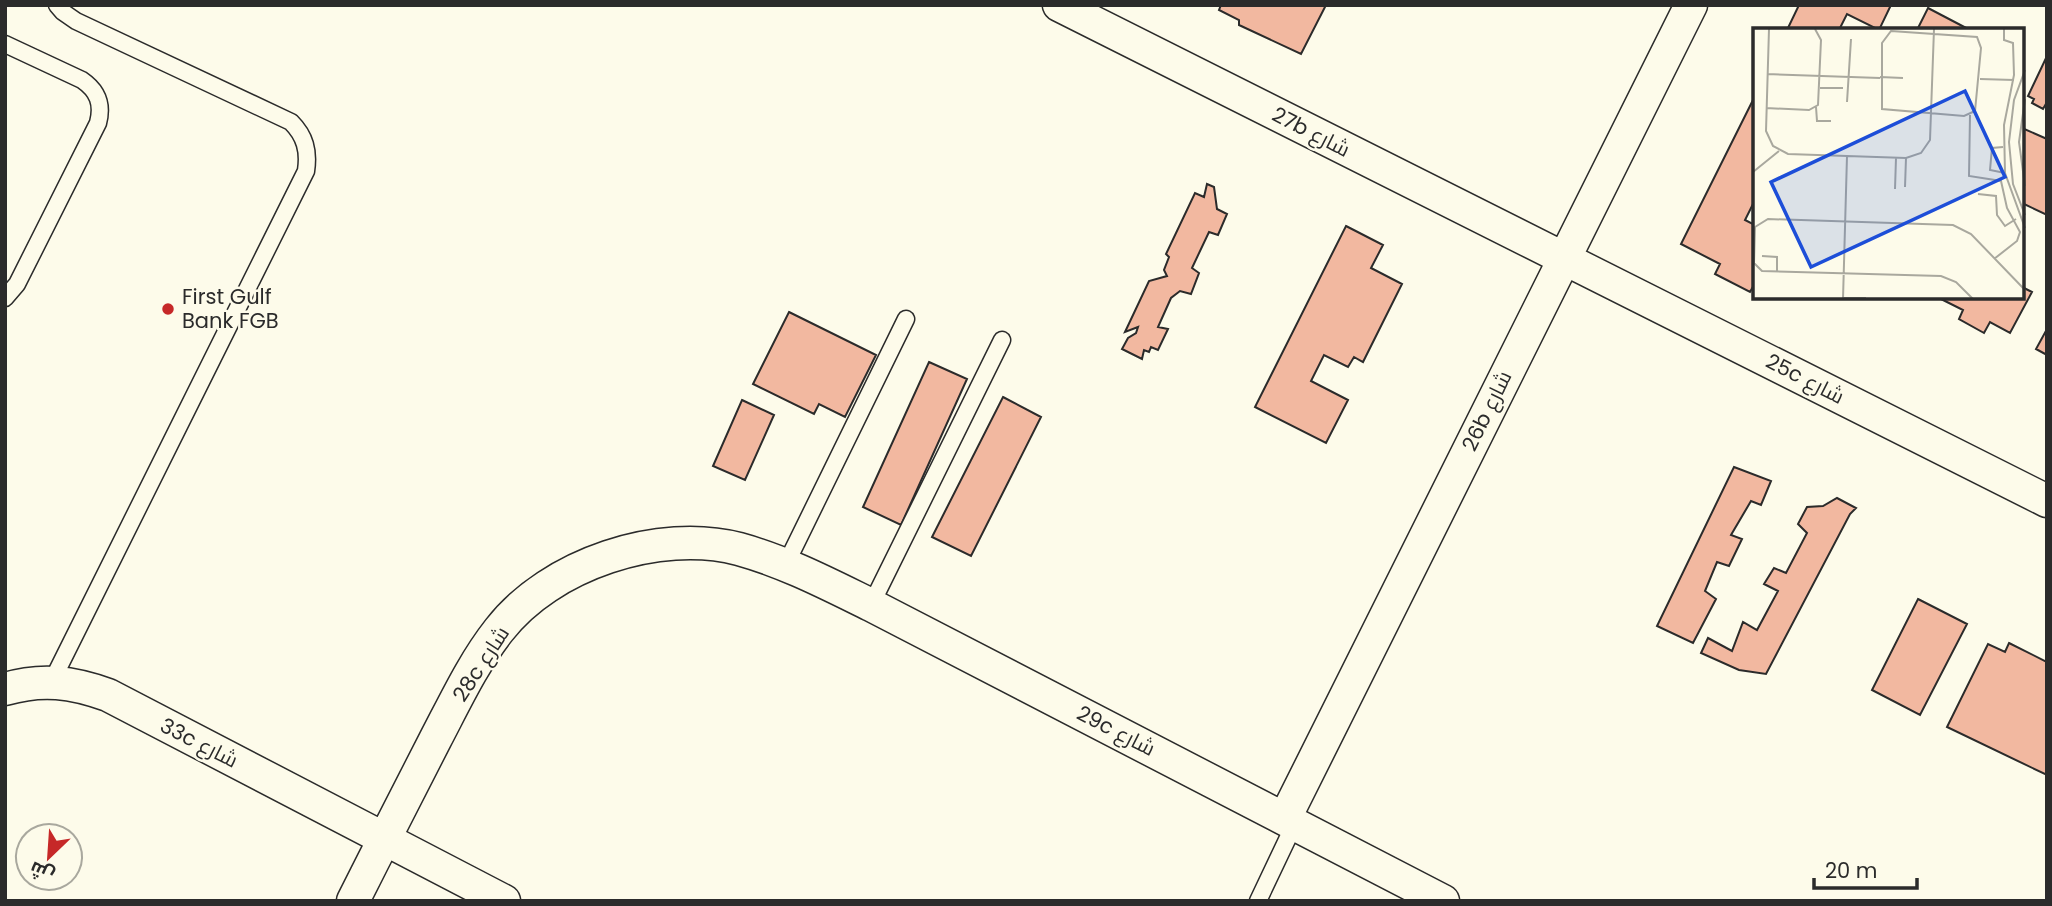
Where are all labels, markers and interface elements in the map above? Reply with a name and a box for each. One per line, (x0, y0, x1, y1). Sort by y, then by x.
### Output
inset map (1753, 28, 2024, 299)
street label: 27b شارع (1267, 100, 1355, 164)
place label: First Gulf Bank FGB (182, 282, 279, 335)
marker: First Gulf Bank FGB (160, 301, 176, 317)
street label: 25c شارع (1761, 346, 1849, 411)
street label: 26b شارع (1455, 366, 1518, 456)
street label: 28c شارع (445, 620, 516, 707)
street label: 29c شارع (1072, 698, 1160, 763)
street label: 33c شارع (155, 711, 243, 774)
north arrow (14, 822, 84, 892)
scale bar (1814, 846, 1917, 890)
text: ش (25, 855, 59, 889)
text: 20 m (1825, 856, 1878, 885)

